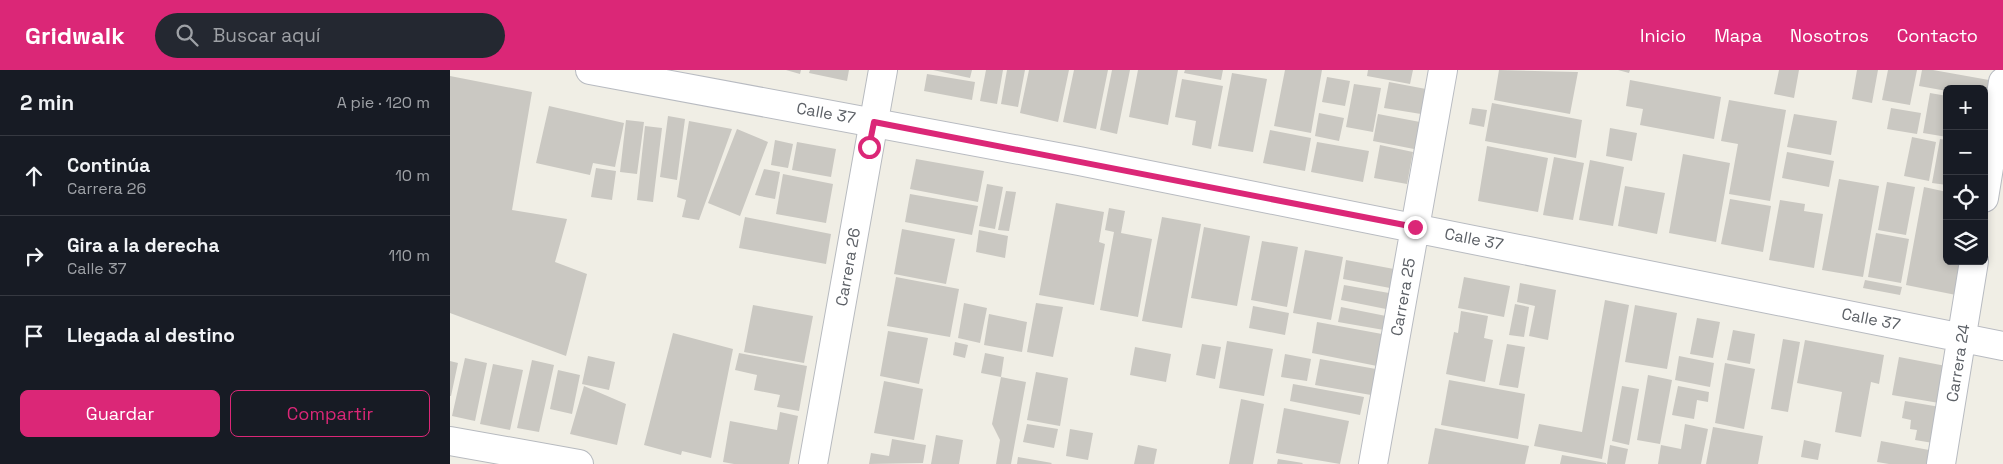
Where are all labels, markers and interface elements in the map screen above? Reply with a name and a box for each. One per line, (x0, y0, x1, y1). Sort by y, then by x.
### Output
search box (155, 13, 505, 58)
text: Gridwalk (25, 20, 125, 51)
icon: search (173, 21, 201, 49)
text: Buscar aquí (213, 23, 320, 48)
text: Inicio (1640, 24, 1686, 47)
text: Mapa (1714, 24, 1762, 47)
text: Nosotros (1790, 24, 1869, 47)
text: Contacto (1897, 24, 1978, 47)
map controls (1943, 85, 1988, 265)
button: + (1943, 85, 1988, 130)
text: 2 min (20, 89, 74, 116)
text: A pie · 120 m (337, 92, 430, 113)
street label: Calle 37 (795, 97, 857, 129)
button: − (1943, 130, 1988, 175)
route start (858, 136, 881, 159)
text: Continúa (67, 153, 150, 178)
icon: ahead (20, 162, 48, 190)
text: 10 m (395, 165, 430, 186)
button: locate (1943, 175, 1988, 220)
text: Carrera 26 (67, 178, 146, 199)
route end (1404, 216, 1427, 239)
button: layers (1943, 220, 1988, 265)
street label: Calle 37 (1443, 223, 1505, 255)
street label: Carrera 26 (831, 226, 865, 308)
text: Gira a la derecha (67, 233, 219, 258)
icon: right (20, 242, 48, 270)
text: 110 m (388, 245, 430, 266)
street label: Carrera 25 (1386, 256, 1420, 338)
text: Calle 37 (67, 258, 127, 279)
street label: Calle 37 (1840, 303, 1902, 335)
icon: arrive (20, 322, 48, 350)
street label: Carrera 24 (1941, 322, 1975, 404)
text: Llegada al destino (67, 323, 235, 348)
button: Guardar (20, 390, 220, 437)
button: Compartir (230, 390, 430, 437)

